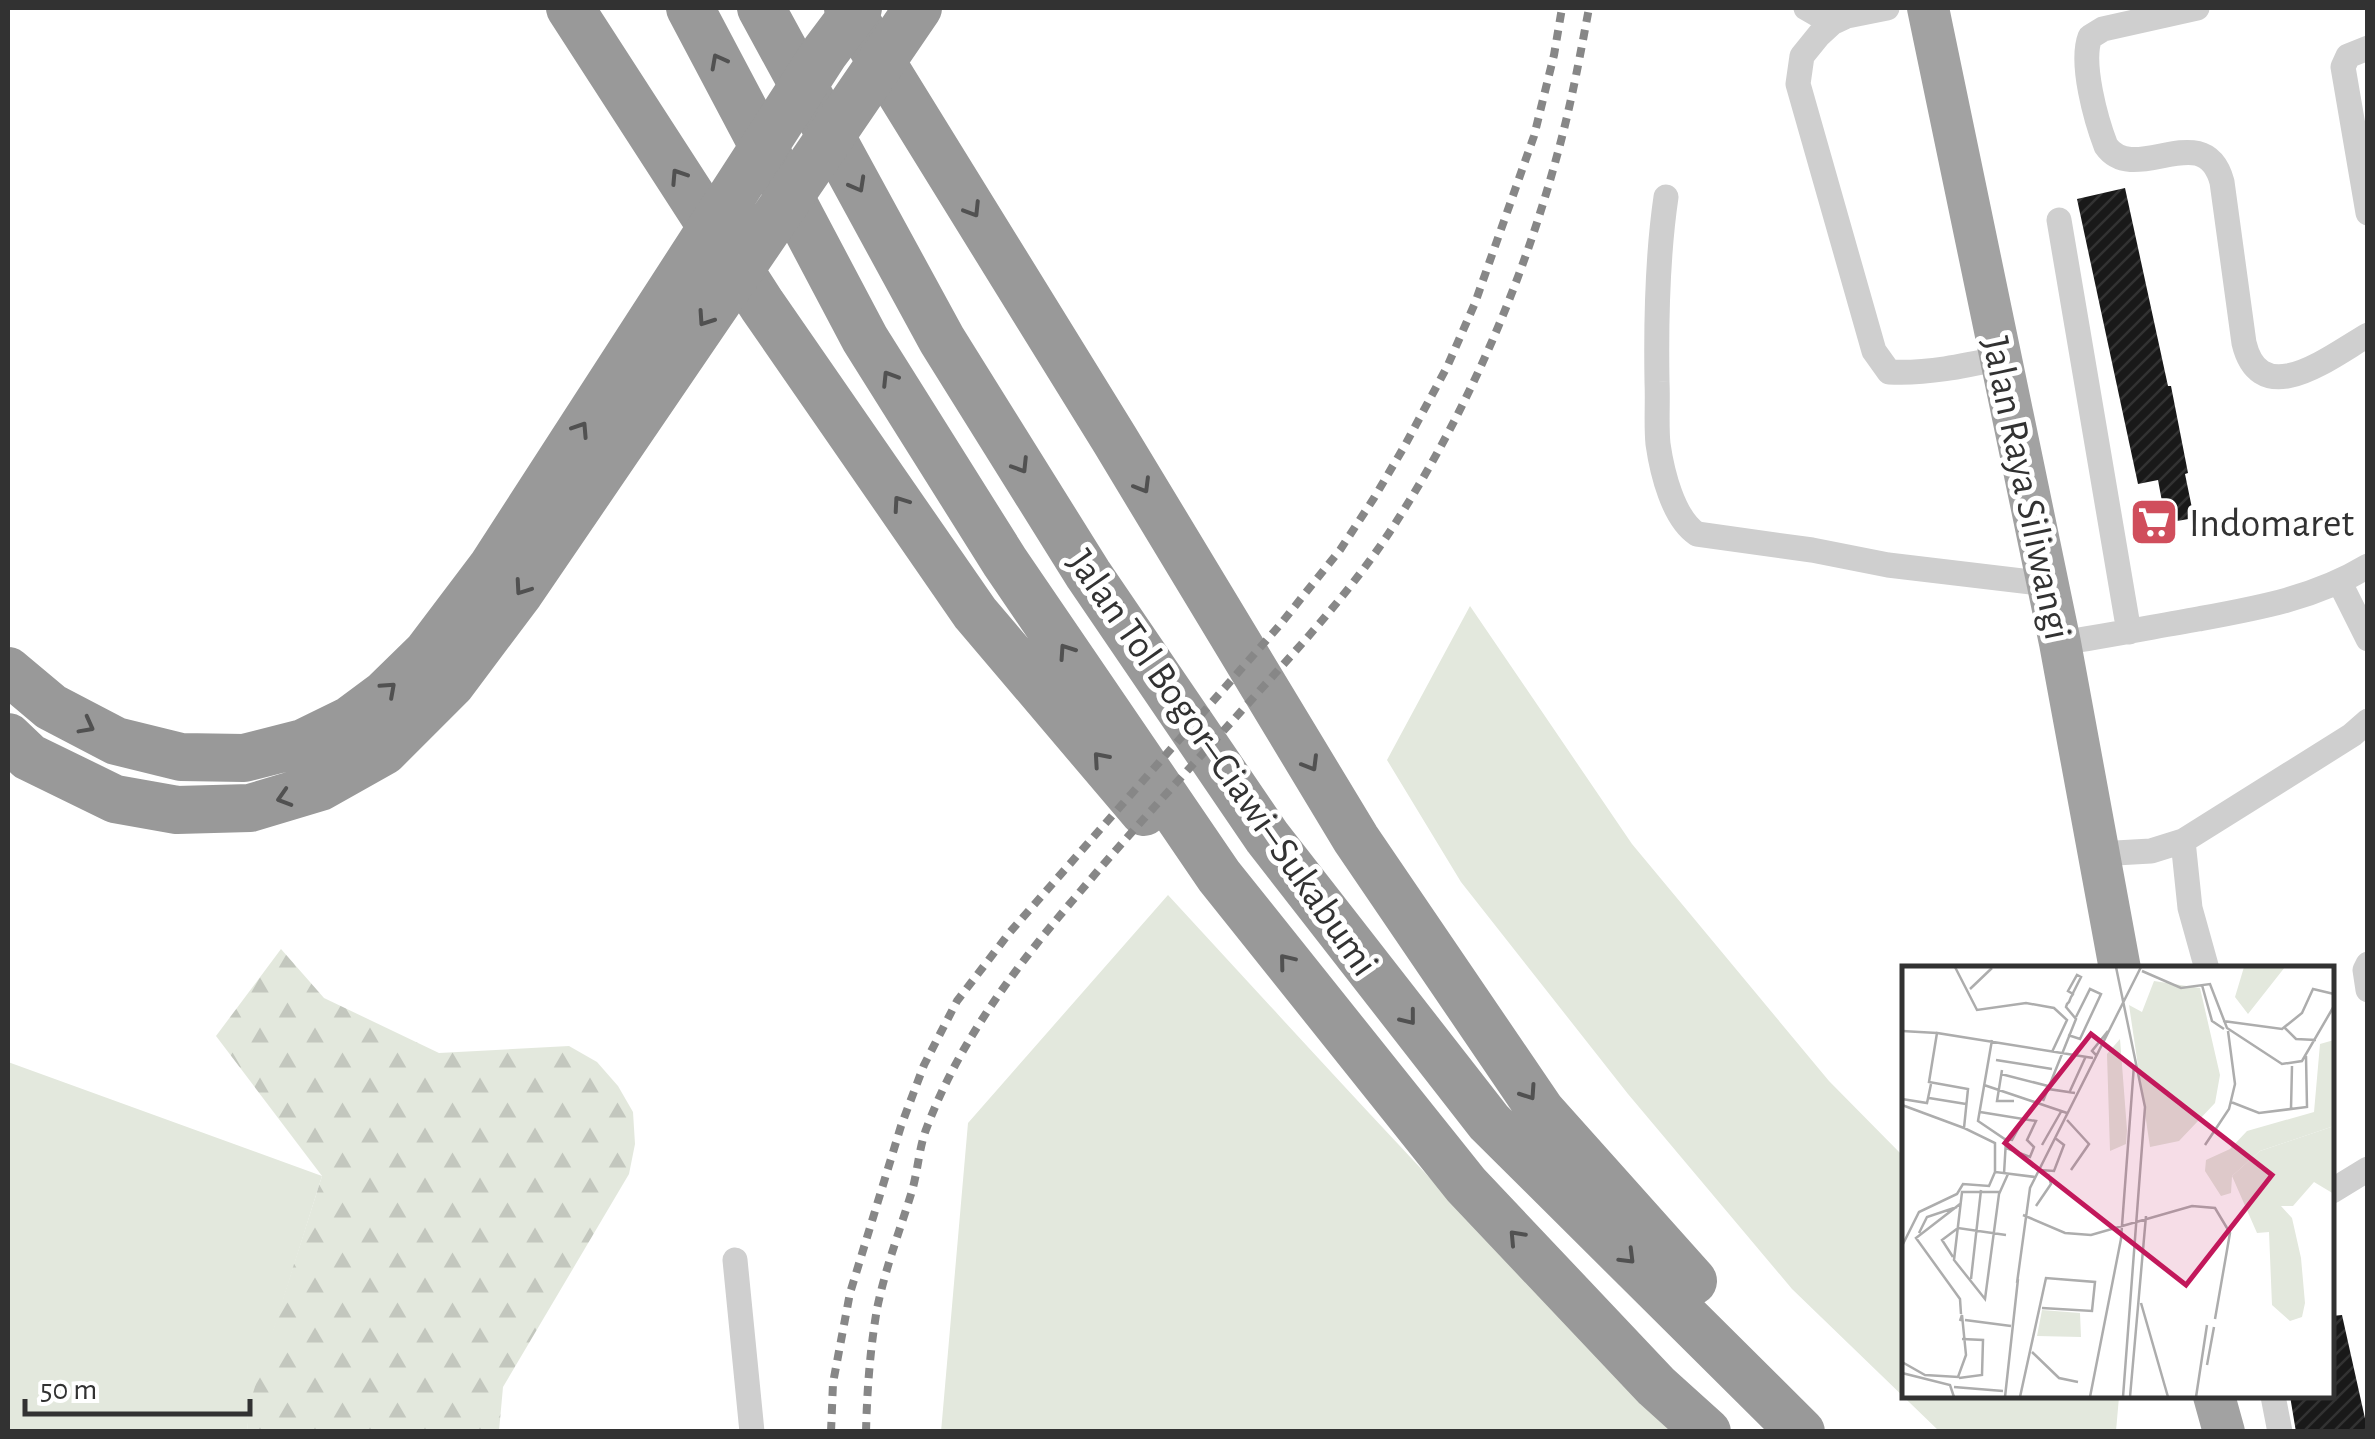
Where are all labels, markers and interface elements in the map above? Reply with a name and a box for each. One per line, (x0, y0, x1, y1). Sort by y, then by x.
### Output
one-way arrow (711, 54, 730, 72)
one-way arrow (672, 169, 691, 187)
one-way arrow (845, 175, 865, 193)
one-way arrow (960, 199, 979, 217)
one-way arrow (699, 308, 717, 327)
street label: Jalan Raya Siliwangi (1974, 333, 2078, 643)
one-way arrow (882, 371, 901, 389)
one-way arrow (569, 422, 588, 440)
one-way arrow (1008, 456, 1027, 474)
one-way arrow (1131, 475, 1150, 493)
one-way arrow (894, 496, 912, 515)
supermarket icon: Indomaret (2128, 496, 2180, 548)
place label: Indomaret (2189, 504, 2354, 544)
street label: Jalan Tol Bogor–Ciawi–Sukabumi (1060, 543, 1385, 983)
one-way arrow (516, 577, 534, 595)
one-way arrow (1060, 643, 1078, 662)
one-way arrow (377, 683, 396, 701)
one-way arrow (77, 714, 95, 733)
one-way arrow (1093, 752, 1111, 771)
one-way arrow (1299, 753, 1318, 771)
one-way arrow (276, 786, 293, 807)
one-way arrow (1280, 954, 1298, 972)
inset map (1902, 966, 2335, 1399)
one-way arrow (1397, 1007, 1414, 1025)
one-way arrow (1517, 1083, 1536, 1101)
one-way arrow (1510, 1231, 1528, 1249)
one-way arrow (1616, 1246, 1634, 1264)
scale bar (25, 1354, 250, 1416)
text: 50 m (40, 1375, 97, 1405)

